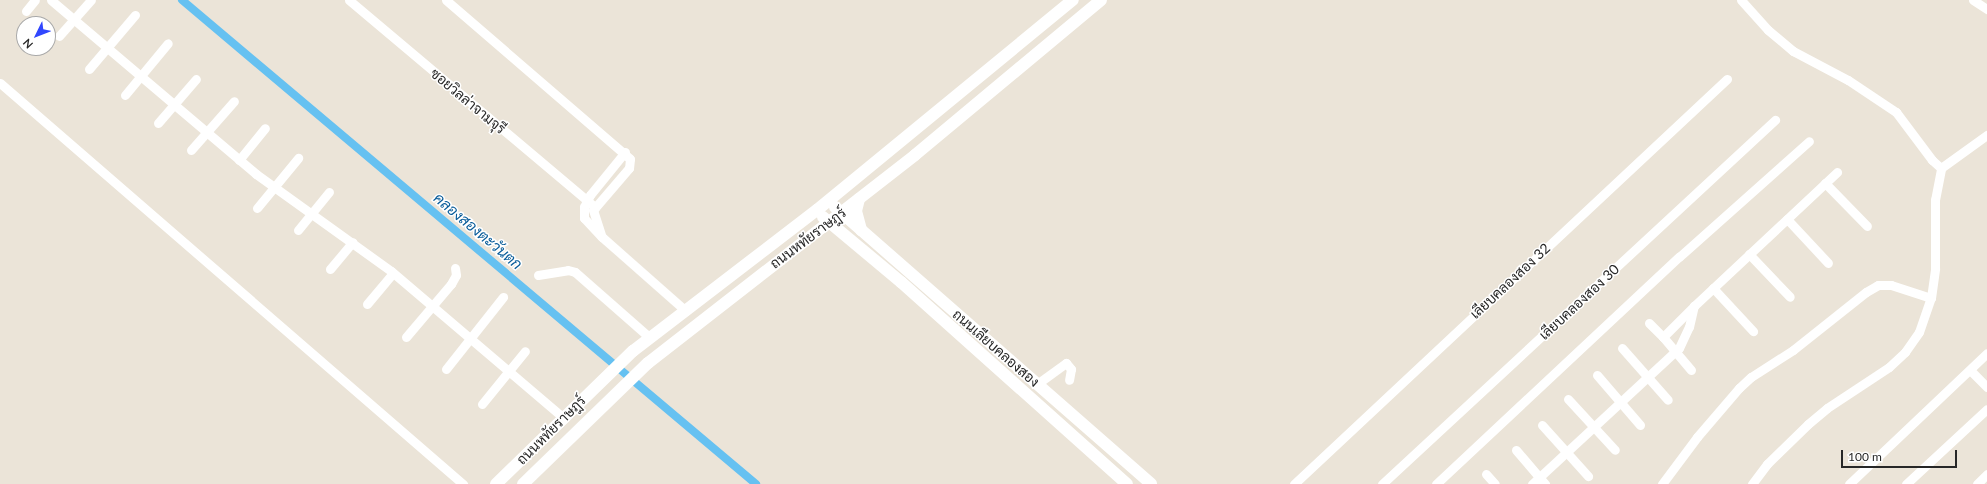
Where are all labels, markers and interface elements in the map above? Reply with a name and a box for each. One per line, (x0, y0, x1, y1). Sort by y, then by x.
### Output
north arrow (16, 16, 56, 56)
text: N (20, 36, 35, 51)
street label: ซอยวิลล่าจามจุรี (427, 65, 509, 137)
water label: คลองสองตะวันตก (430, 189, 526, 273)
street label: ถนนหทัยราษฎร์ (767, 204, 849, 272)
street label: เลียบคลองสอง 32 (1467, 240, 1553, 322)
street label: เลียบคลองสอง 30 (1536, 261, 1622, 343)
street label: ถนนเลียบคลองสอง (949, 306, 1043, 390)
street label: ถนนหทัยราษฎร์ (513, 392, 589, 468)
scale bar (1843, 442, 1959, 468)
text: 100 m (1848, 449, 1882, 464)

